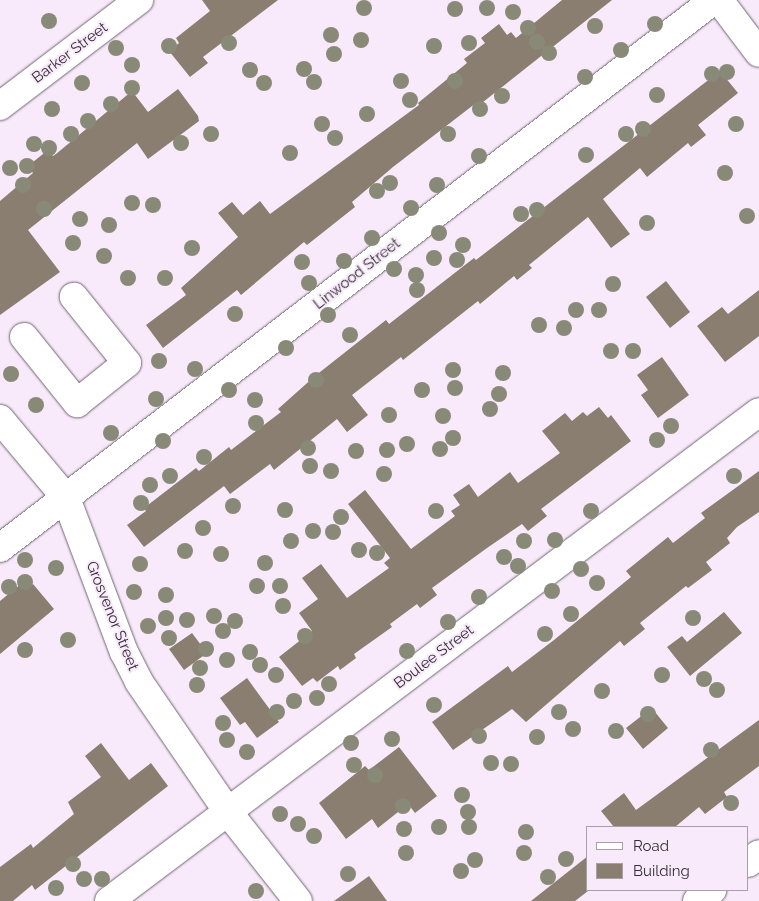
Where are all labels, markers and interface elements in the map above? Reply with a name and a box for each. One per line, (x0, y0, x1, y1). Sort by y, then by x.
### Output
street label: Barker Street (28, 19, 112, 87)
street label: Linwood Street (310, 235, 404, 313)
street label: Grosvenor Street (82, 559, 142, 673)
street label: Boulee Street (391, 621, 477, 693)
legend (586, 826, 749, 891)
text: Road (633, 837, 669, 855)
text: Building (633, 862, 690, 880)

